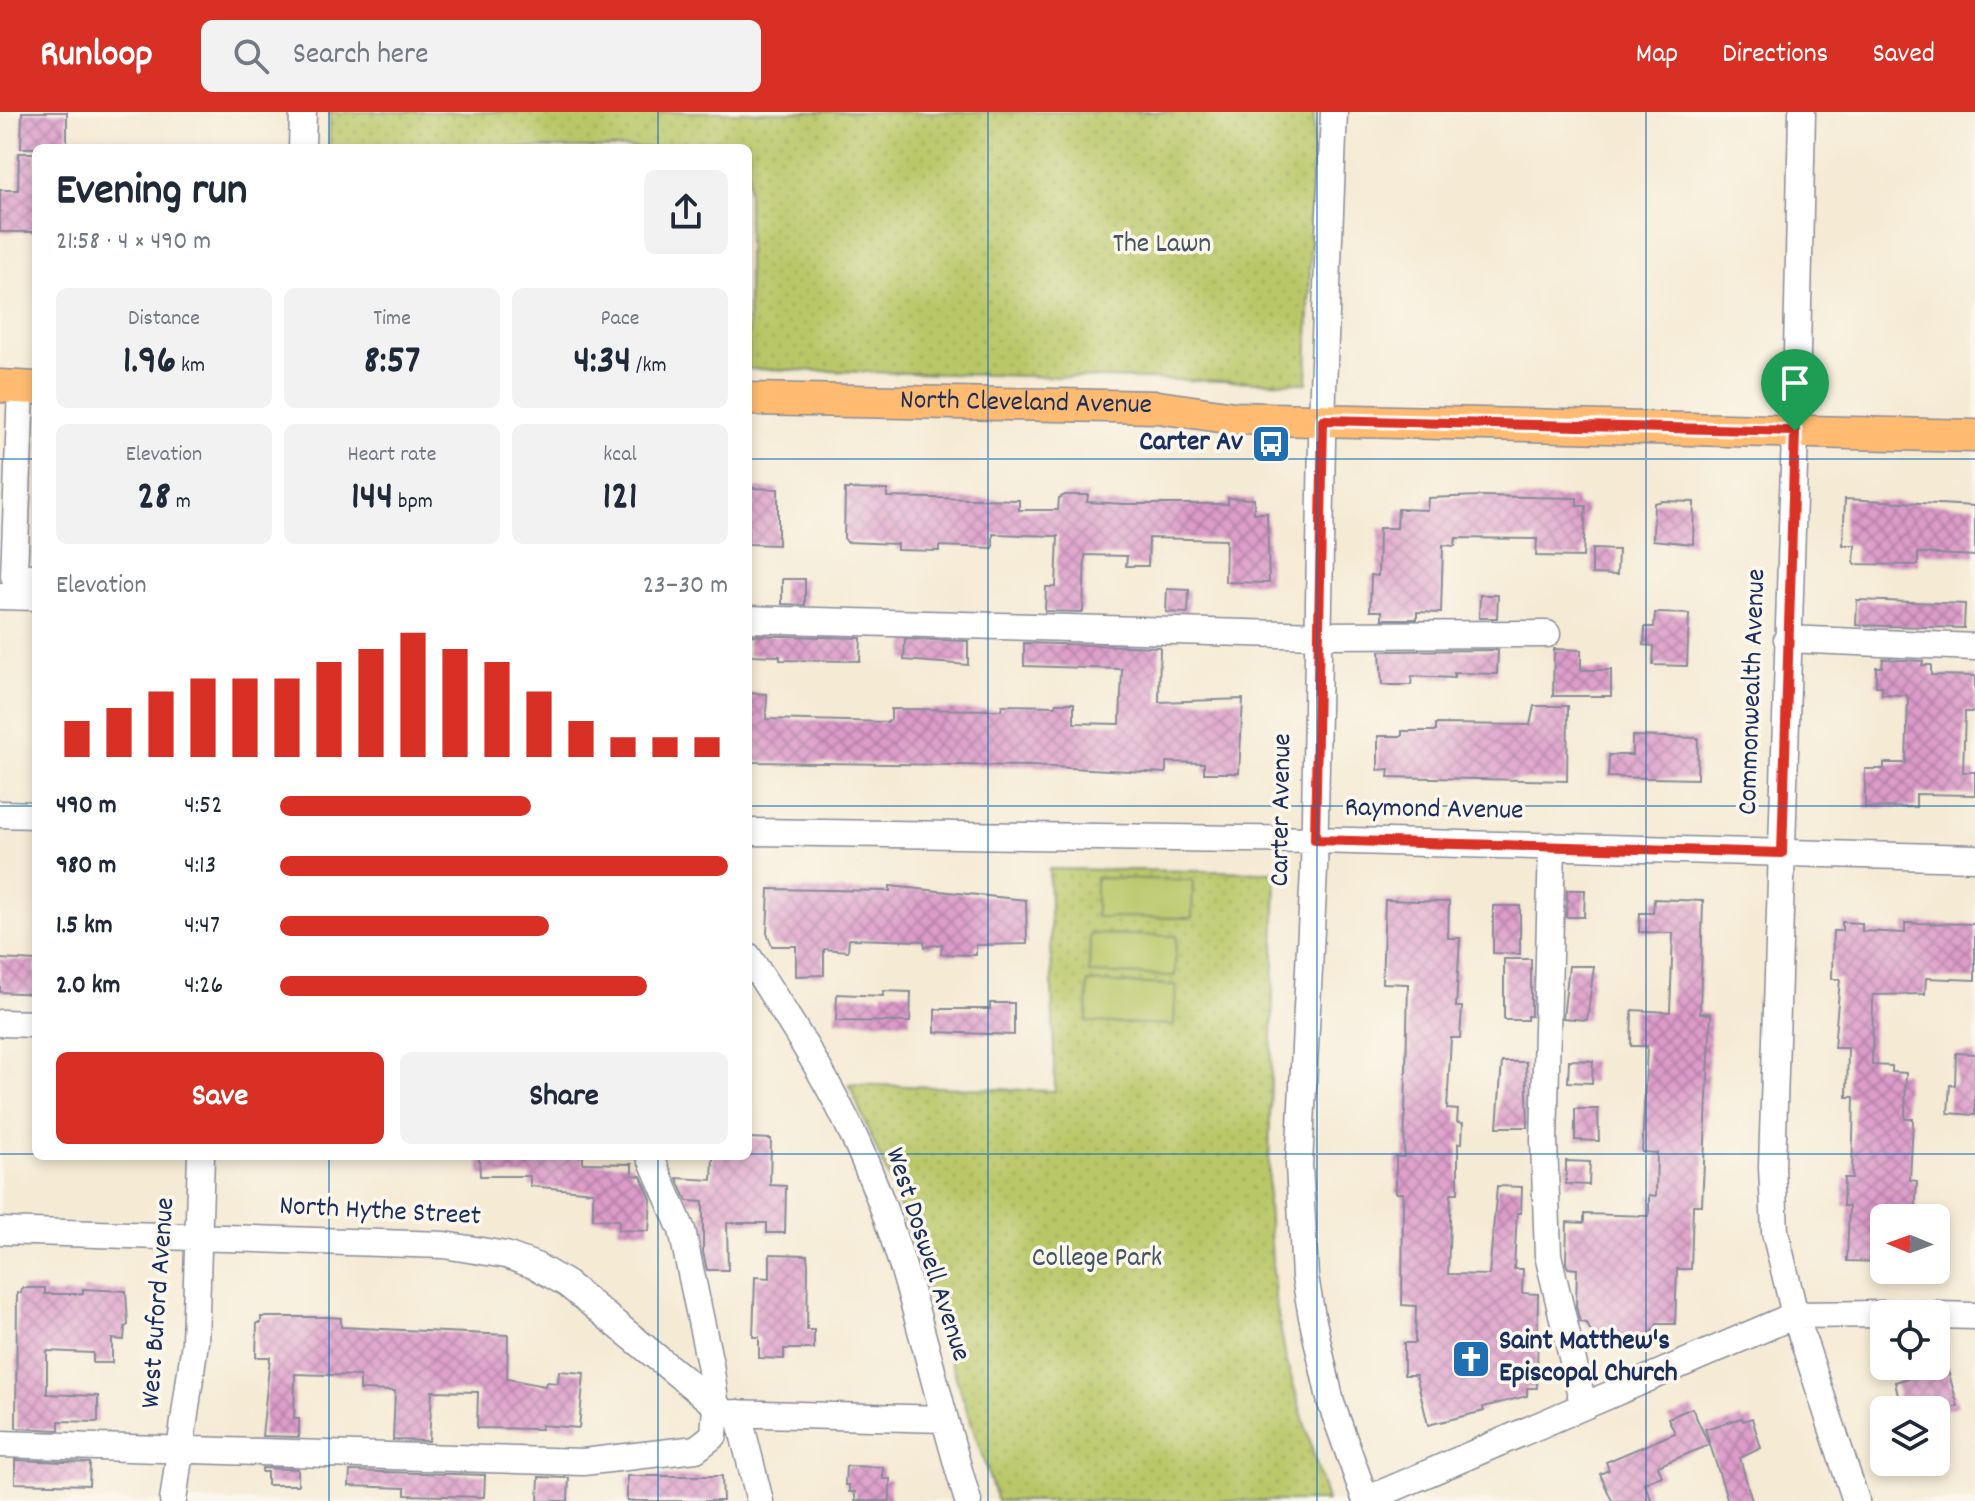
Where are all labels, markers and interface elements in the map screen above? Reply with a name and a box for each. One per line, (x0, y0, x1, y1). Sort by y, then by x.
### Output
search box (201, 20, 761, 92)
text: Runloop (40, 29, 153, 84)
icon: search (229, 34, 273, 78)
text: Search here (293, 35, 428, 78)
text: Map (1636, 36, 1678, 76)
text: Directions (1722, 36, 1828, 76)
text: Saved (1872, 36, 1935, 76)
text: Evening run (56, 162, 247, 225)
button: share (644, 170, 728, 254)
text: 21:58 · 4 × 490 m (56, 224, 211, 261)
park label: The Lawn (1113, 226, 1211, 266)
text: Distance (128, 304, 200, 335)
text: Time (373, 304, 411, 335)
text: Pace (601, 304, 639, 335)
text: 1.96 (123, 335, 176, 392)
text: 8:57 (364, 335, 420, 392)
text: 4:34 (573, 335, 631, 392)
pin (1761, 349, 1829, 431)
text: km (176, 351, 205, 382)
text: /km (631, 351, 667, 382)
icon: arrive (1773, 361, 1817, 405)
street label: North Cleveland Avenue (900, 382, 1152, 427)
bus stop icon: Carter Av (1250, 423, 1292, 465)
place label: Carter Av (1139, 424, 1243, 464)
text: Elevation (126, 440, 202, 471)
text: Heart rate (348, 440, 436, 471)
text: kcal (603, 440, 637, 471)
text: 28 (137, 471, 171, 528)
text: 144 (351, 471, 393, 528)
text: 121 (603, 471, 638, 528)
text: m (171, 487, 191, 518)
text: bpm (393, 487, 433, 518)
text: Elevation (56, 568, 146, 605)
text: 23–30 m (643, 568, 728, 605)
street label: Commonwealth Avenue (1730, 568, 1778, 816)
street label: Carter Avenue (1262, 733, 1304, 887)
text: 490 m (56, 788, 117, 825)
text: 4:52 (184, 788, 223, 825)
street label: Raymond Avenue (1344, 789, 1524, 833)
text: 980 m (56, 848, 116, 885)
text: 4:13 (184, 848, 216, 885)
text: 1.5 km (56, 908, 113, 945)
text: 4:47 (184, 908, 220, 945)
text: 2.0 km (56, 968, 120, 1005)
text: 4:26 (184, 968, 223, 1005)
button: Save (56, 1052, 384, 1144)
button: Share (400, 1052, 728, 1144)
street label: West Doswell Avenue (873, 1143, 979, 1367)
street label: North Hythe Street (278, 1188, 482, 1238)
street label: West Buford Avenue (133, 1196, 187, 1410)
north arrow (1870, 1204, 1950, 1284)
map controls (1870, 1204, 1950, 1476)
park label: College Park (1032, 1240, 1162, 1280)
button: locate (1870, 1300, 1950, 1380)
place label: Saint Matthew's Episcopal Church (1499, 1323, 1678, 1395)
church icon: Saint Matthew's Episcopal Church (1450, 1338, 1492, 1380)
button: layers (1870, 1396, 1950, 1476)

